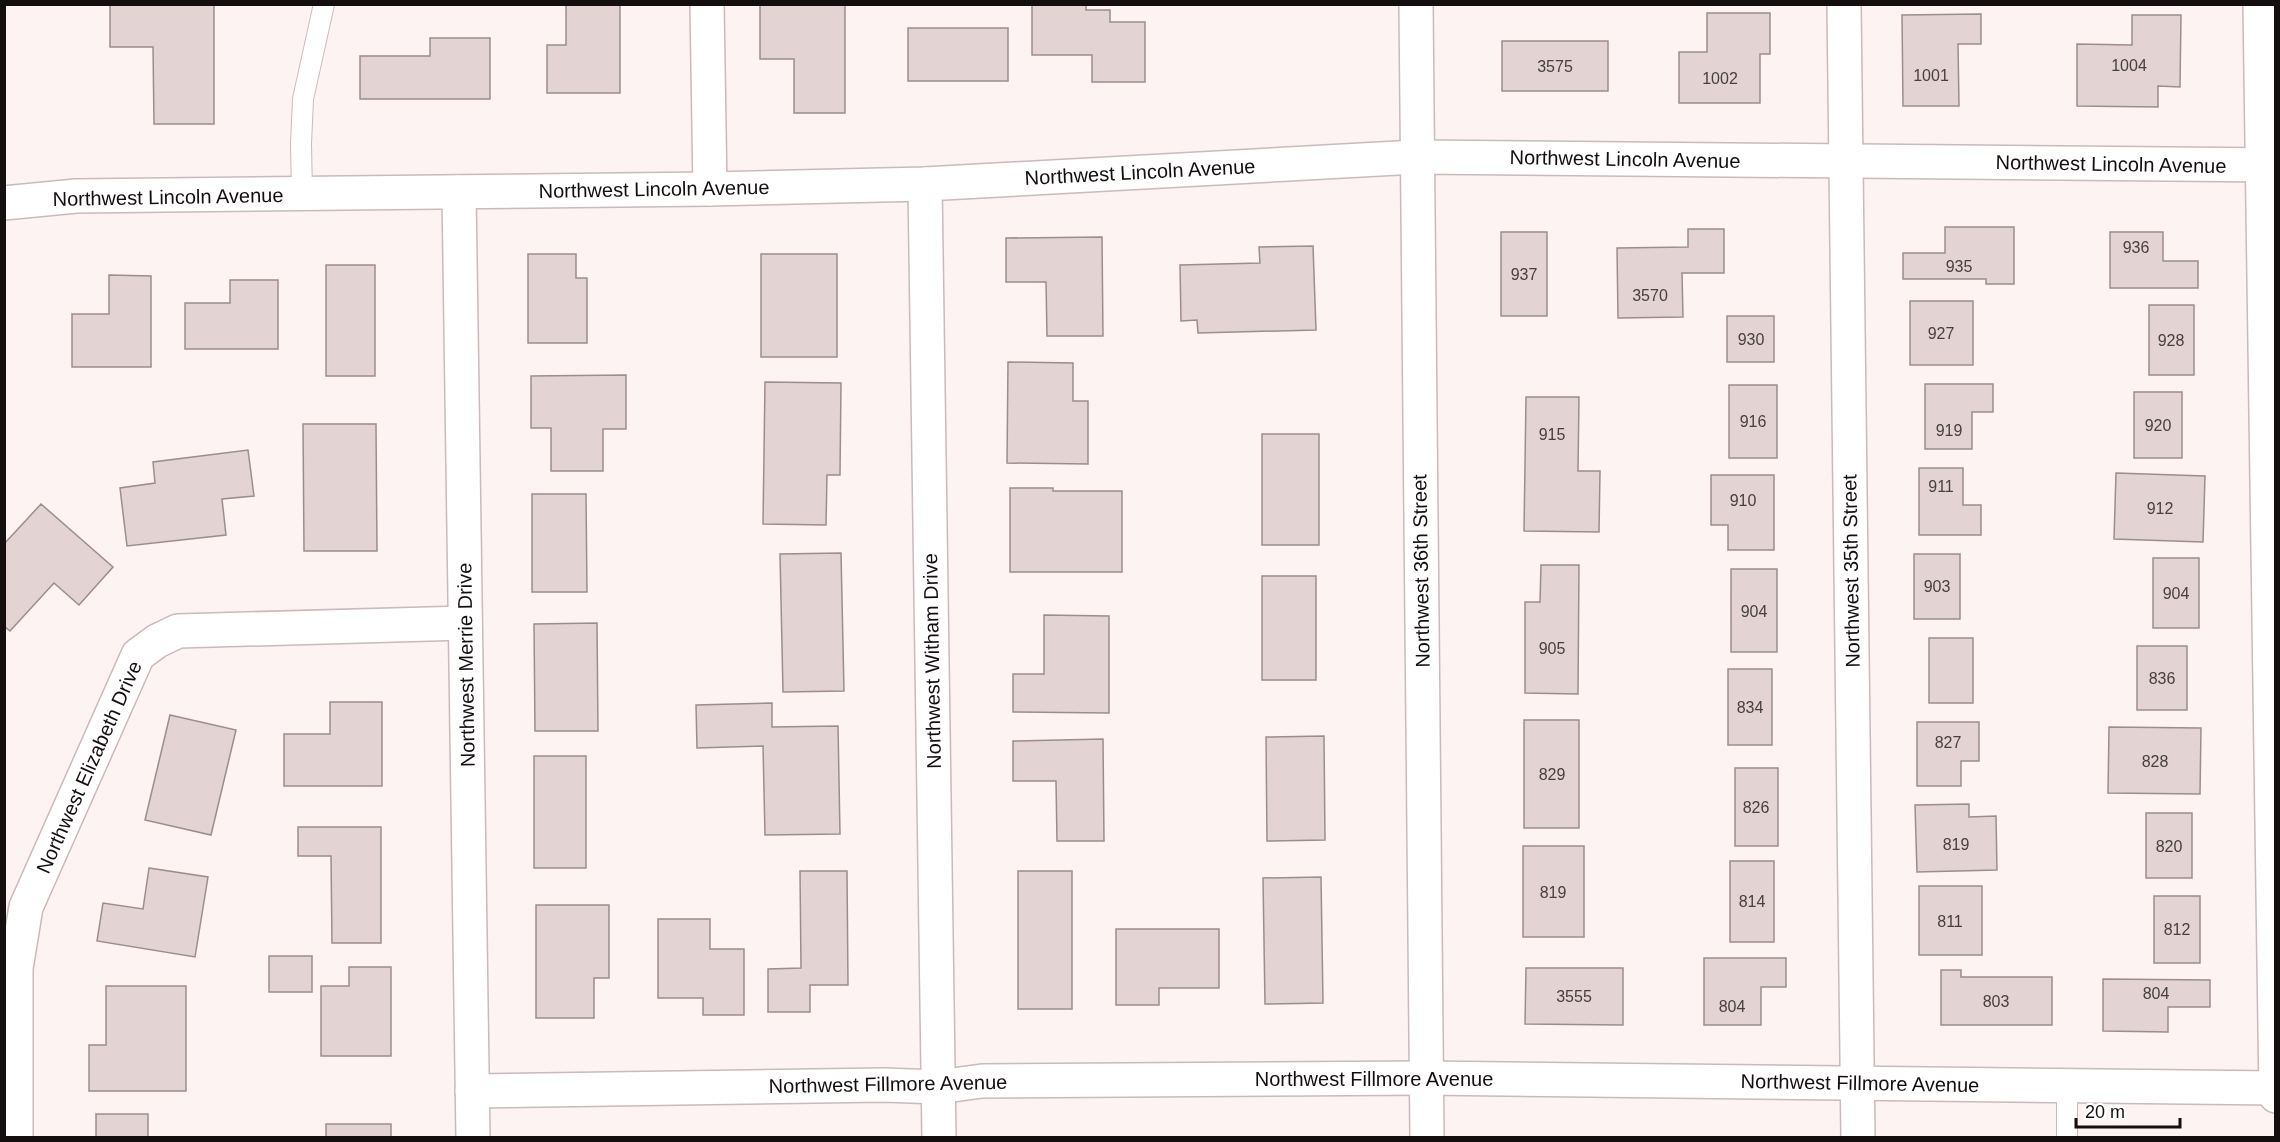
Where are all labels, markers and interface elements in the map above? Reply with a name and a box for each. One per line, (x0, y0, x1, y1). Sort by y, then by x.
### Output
house number: 1004 (2111, 57, 2147, 74)
house number: 3575 (1537, 58, 1573, 75)
house number: 1001 (1913, 67, 1949, 84)
house number: 1002 (1702, 70, 1738, 87)
street label: Northwest Lincoln Avenue (1509, 146, 1741, 172)
street label: Northwest Lincoln Avenue (1995, 151, 2227, 177)
street label: Northwest Lincoln Avenue (1024, 155, 1256, 189)
street label: Northwest Lincoln Avenue (538, 176, 770, 202)
street label: Northwest Lincoln Avenue (52, 184, 284, 210)
house number: 936 (2123, 239, 2149, 256)
house number: 935 (1946, 258, 1972, 275)
house number: 937 (1511, 266, 1537, 283)
house number: 3570 (1632, 287, 1668, 304)
house number: 927 (1928, 325, 1954, 342)
house number: 930 (1738, 331, 1764, 348)
house number: 928 (2158, 332, 2184, 349)
house number: 916 (1740, 413, 1766, 430)
house number: 920 (2145, 417, 2171, 434)
house number: 919 (1936, 422, 1962, 439)
house number: 915 (1539, 426, 1565, 443)
street label: Northwest 36th Street (1408, 474, 1434, 668)
street label: Northwest 35th Street (1838, 474, 1864, 668)
house number: 911 (1928, 478, 1954, 495)
house number: 910 (1730, 492, 1756, 509)
house number: 912 (2147, 500, 2173, 517)
street label: Northwest Witham Drive (919, 553, 945, 769)
street label: Northwest Merrie Drive (453, 563, 479, 767)
house number: 903 (1924, 578, 1950, 595)
house number: 904 (2163, 585, 2189, 602)
house number: 904 (1741, 603, 1767, 620)
house number: 905 (1539, 640, 1565, 657)
street label: Northwest Elizabeth Drive (32, 657, 146, 877)
house number: 836 (2149, 670, 2175, 687)
house number: 834 (1737, 699, 1763, 716)
house number: 827 (1935, 734, 1961, 751)
house number: 828 (2142, 753, 2168, 770)
house number: 829 (1539, 766, 1565, 783)
house number: 826 (1743, 799, 1769, 816)
house number: 819 (1943, 836, 1969, 853)
house number: 820 (2156, 838, 2182, 855)
house number: 819 (1540, 884, 1566, 901)
house number: 814 (1739, 893, 1765, 910)
house number: 811 (1937, 913, 1963, 930)
house number: 812 (2164, 921, 2190, 938)
house number: 804 (2143, 985, 2169, 1002)
house number: 3555 (1556, 988, 1592, 1005)
house number: 803 (1983, 993, 2009, 1010)
house number: 804 (1719, 998, 1745, 1015)
street label: Northwest Fillmore Avenue (1255, 1068, 1493, 1090)
street label: Northwest Fillmore Avenue (1741, 1070, 1979, 1096)
street label: Northwest Fillmore Avenue (769, 1071, 1007, 1097)
scale bar (2076, 1091, 2180, 1129)
text: 20 m (2085, 1102, 2125, 1122)

